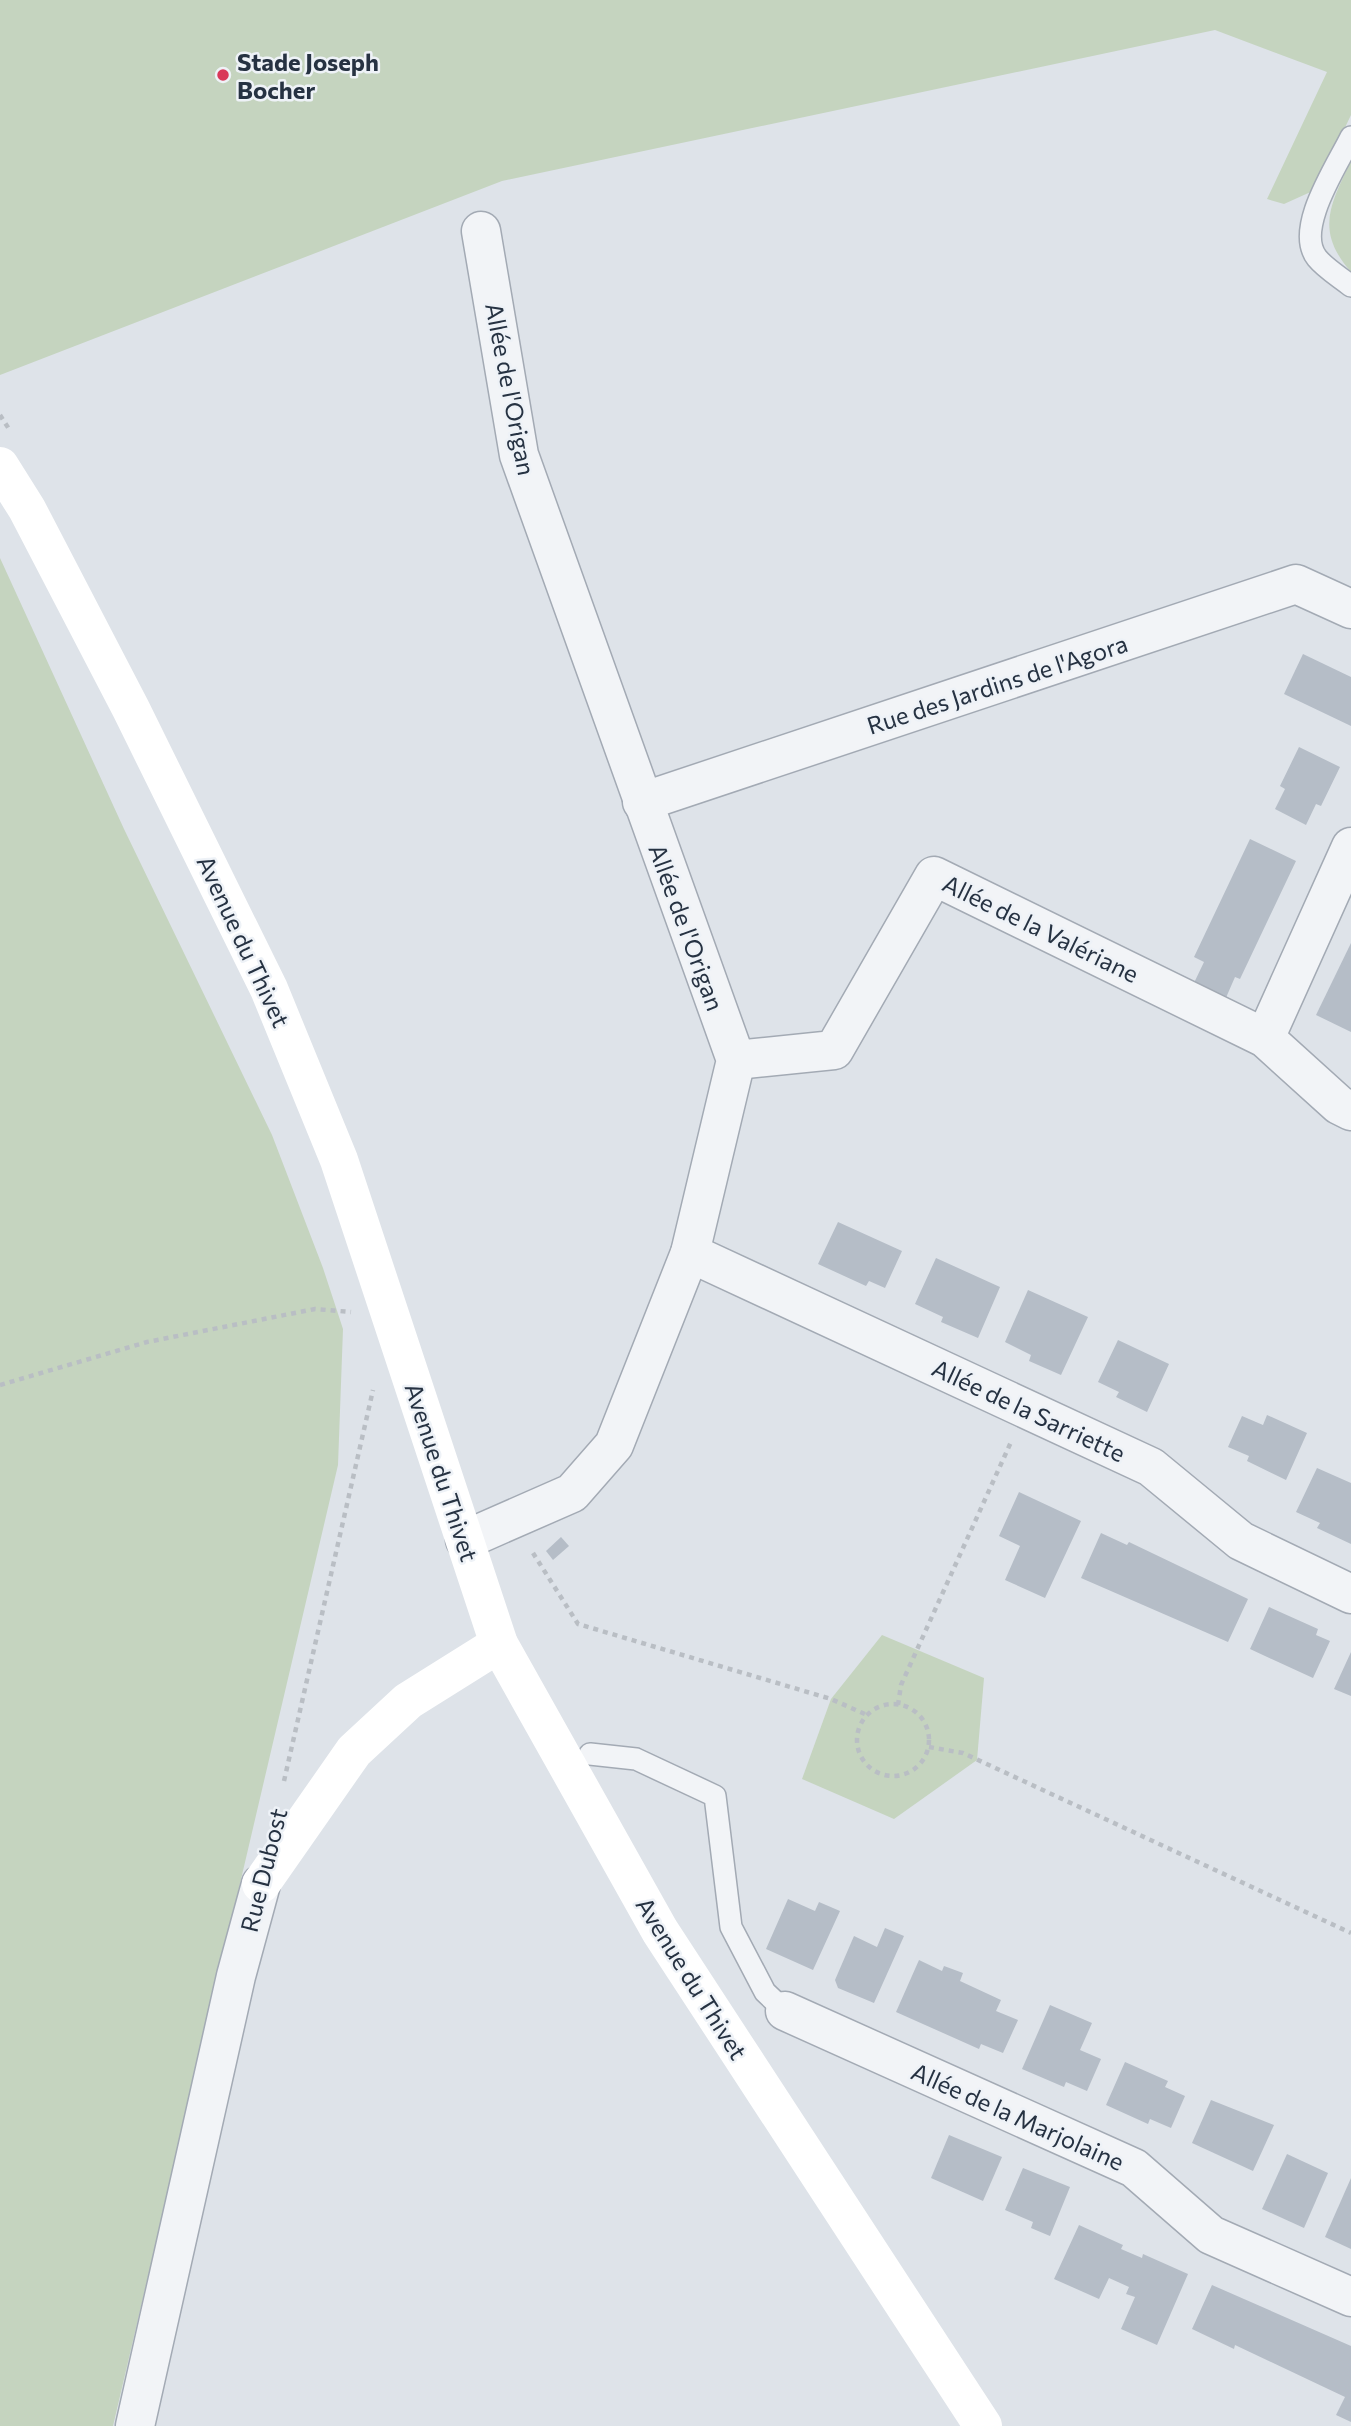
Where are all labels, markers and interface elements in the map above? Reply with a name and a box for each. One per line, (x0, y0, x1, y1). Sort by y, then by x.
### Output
place label: Stade Joseph Bocher (237, 47, 379, 104)
marker: Stade Joseph Bocher (215, 67, 231, 83)
street label: Allée de l'Origan (480, 300, 542, 478)
street label: Rue des Jardins de l'Agora (863, 628, 1131, 740)
street label: Allée de l'Origan (643, 840, 731, 1014)
street label: Avenue du Thivet (192, 851, 297, 1032)
street label: Allée de la Valériane (938, 868, 1144, 988)
street label: Allée de la Sarriette (928, 1353, 1130, 1467)
street label: Avenue du Thivet (399, 1379, 485, 1565)
street label: Rue Dubost (234, 1805, 292, 1935)
street label: Avenue du Thivet (630, 1891, 754, 2065)
street label: Allée de la Marjolaine (907, 2056, 1129, 2176)

